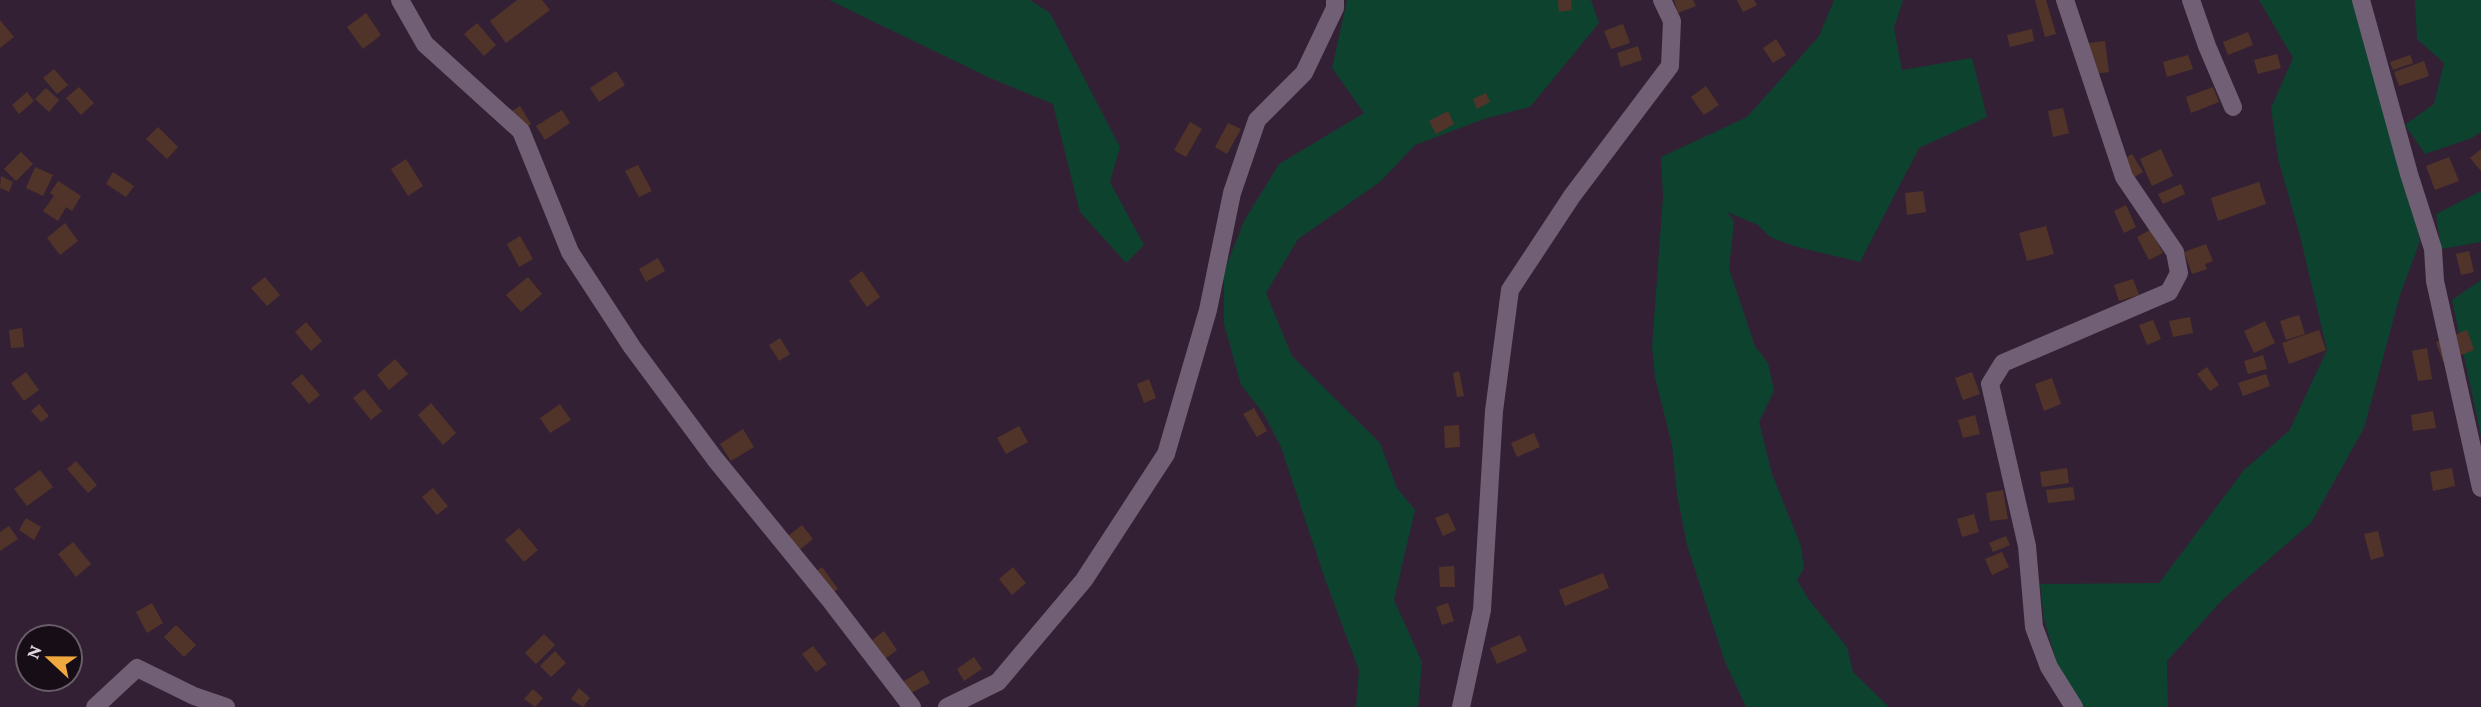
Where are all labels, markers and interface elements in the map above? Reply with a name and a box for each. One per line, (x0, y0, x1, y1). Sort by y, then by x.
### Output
north arrow (14, 623, 84, 693)
text: N (22, 642, 46, 662)

